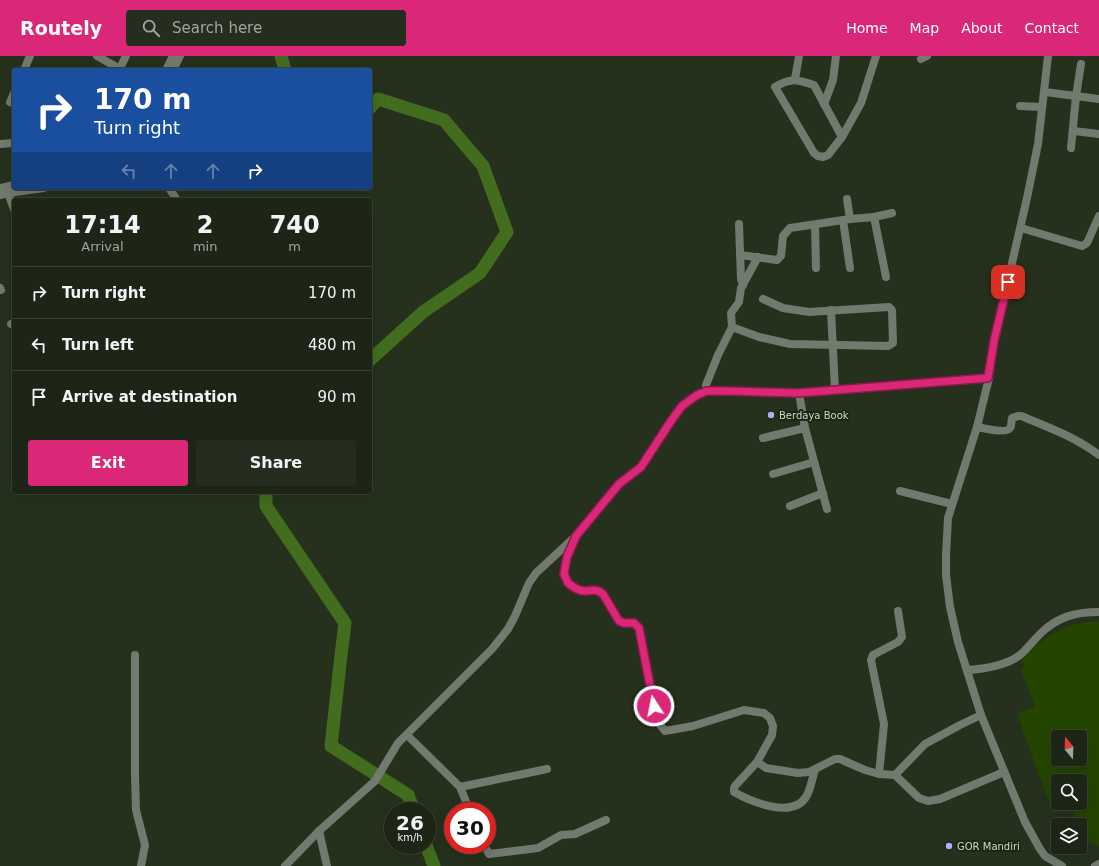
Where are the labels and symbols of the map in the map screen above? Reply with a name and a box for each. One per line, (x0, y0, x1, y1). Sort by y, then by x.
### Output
pin (991, 265, 1025, 299)
marker: Berdaya Book (766, 410, 776, 420)
place label: Berdaya Book (779, 410, 849, 421)
position arrow (633, 685, 675, 727)
north arrow (1051, 730, 1087, 766)
speed limit sign: 30 (444, 802, 496, 854)
marker: GOR Mandiri (944, 841, 954, 851)
place label: GOR Mandiri (957, 841, 1020, 852)

